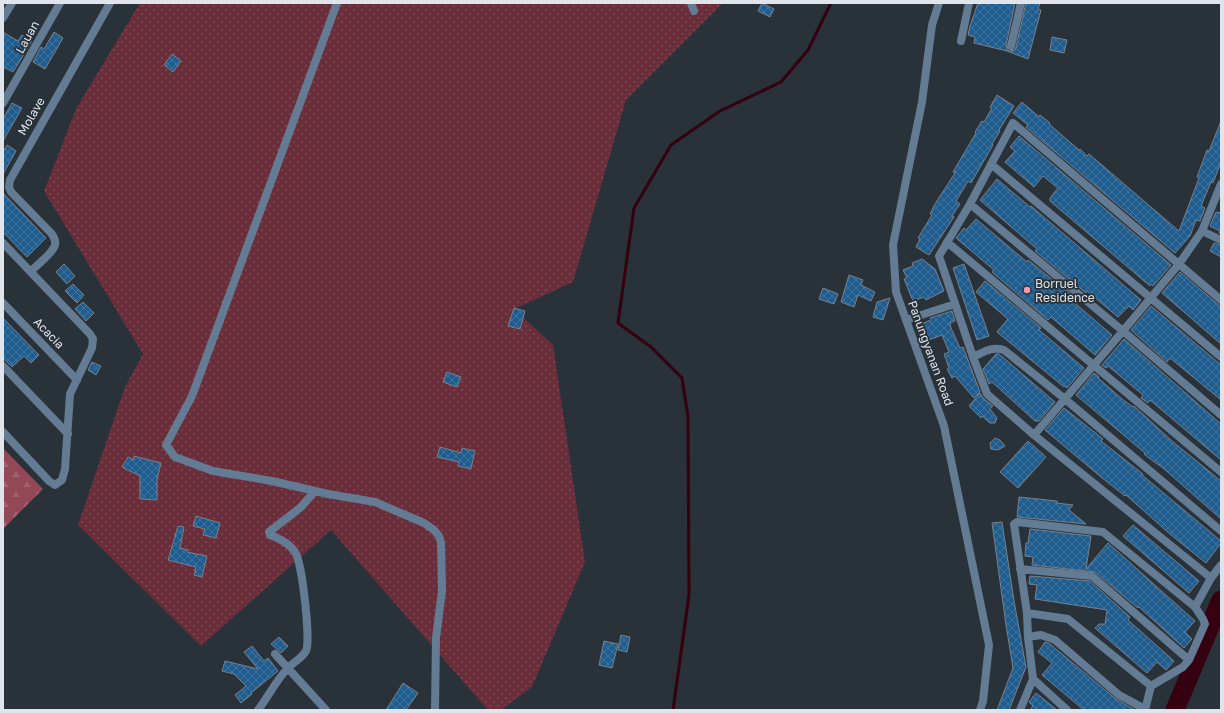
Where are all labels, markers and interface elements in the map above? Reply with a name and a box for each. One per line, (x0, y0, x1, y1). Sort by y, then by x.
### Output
street label: Lauan (12, 18, 42, 56)
street label: Molave (14, 94, 48, 138)
place label: Borruel Residence (1035, 276, 1095, 305)
marker: Borruel Residence (1022, 285, 1032, 295)
street label: Panungyanan Road (905, 298, 957, 408)
street label: Acacia (30, 314, 68, 352)

